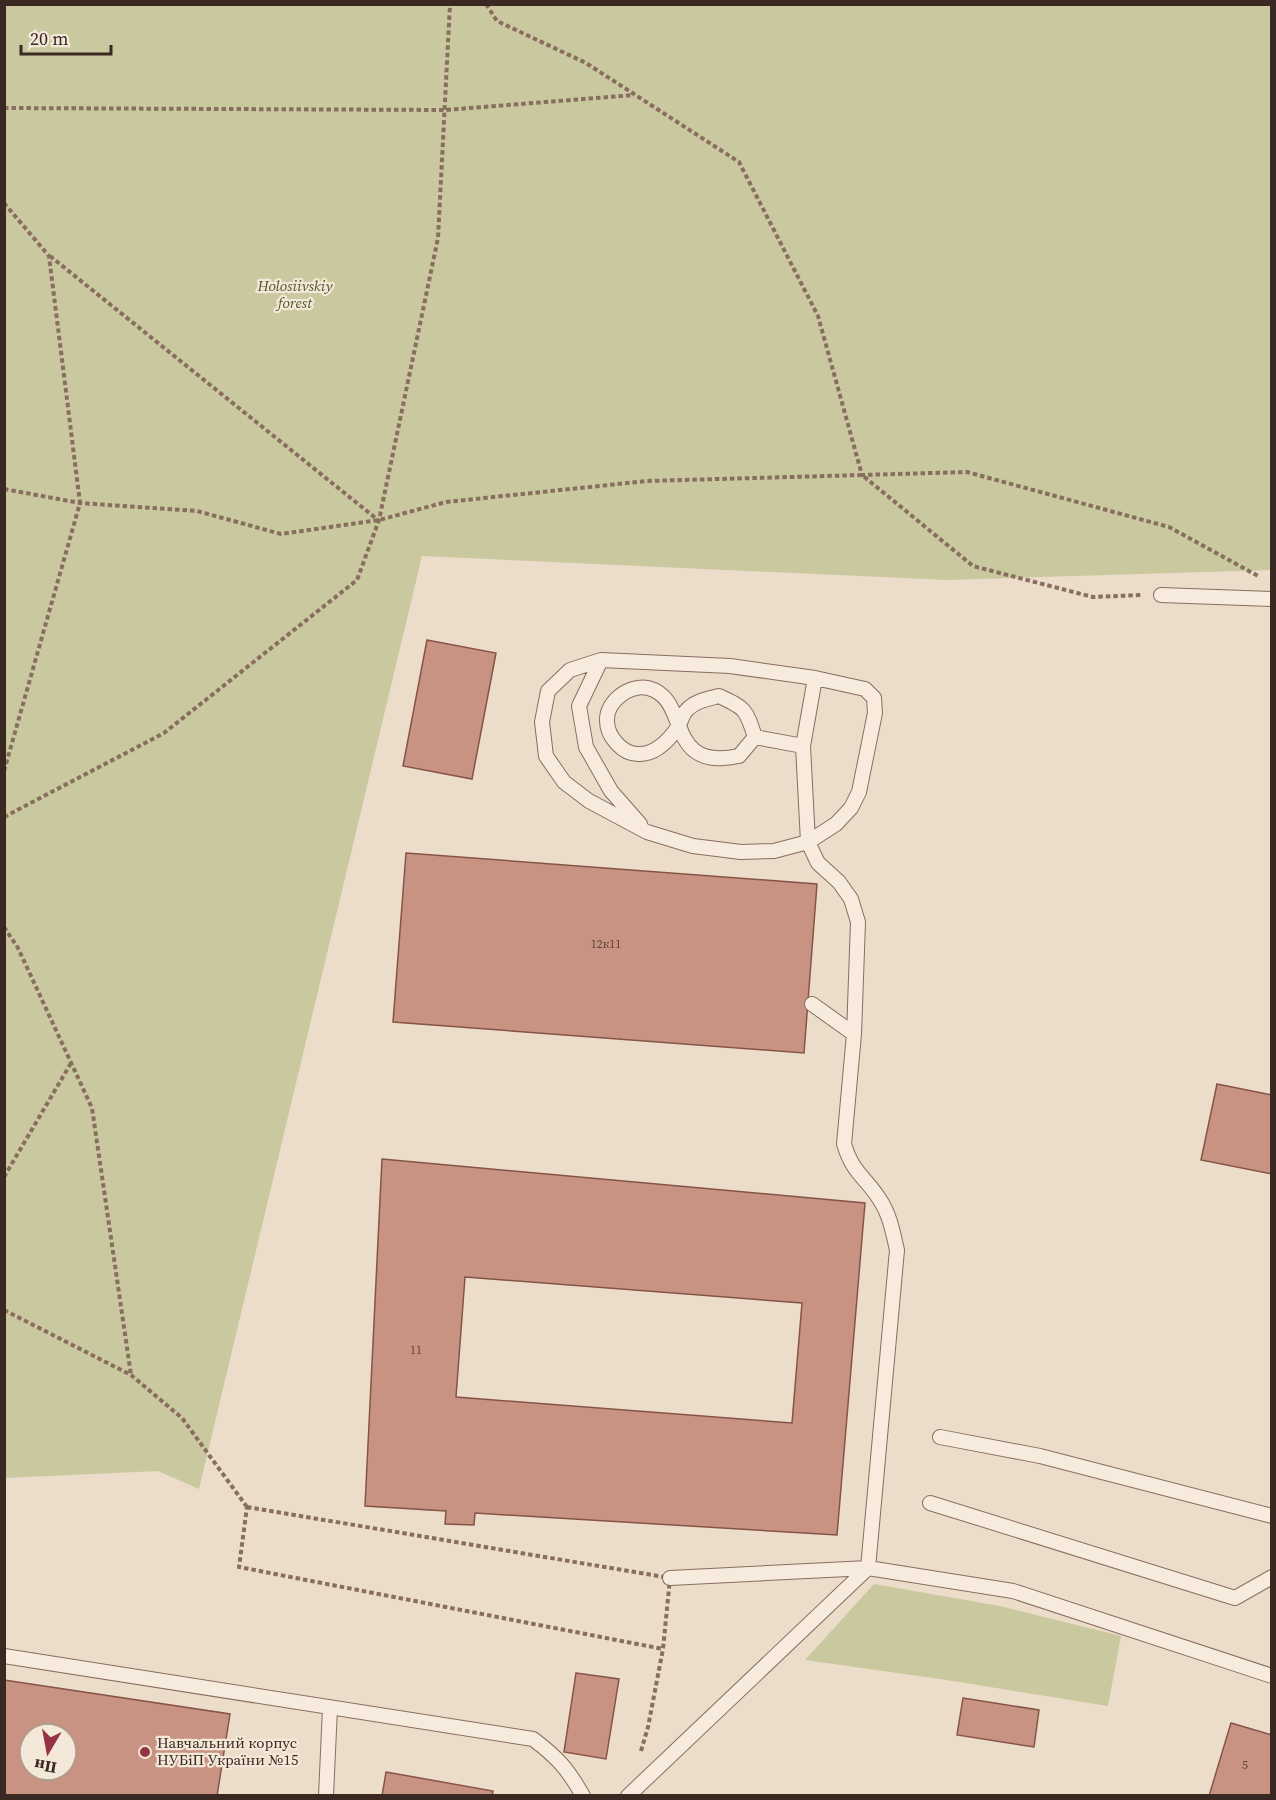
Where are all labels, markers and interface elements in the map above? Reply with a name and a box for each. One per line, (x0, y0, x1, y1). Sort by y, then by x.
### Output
scale bar (21, 18, 111, 56)
text: 20 m (30, 26, 68, 51)
park label: Holosiivskiy forest (256, 275, 333, 313)
house number: 12к11 (591, 936, 621, 952)
house number: 11 (410, 1342, 422, 1358)
north arrow (18, 1722, 78, 1782)
place label: Навчальний корпус НУБіП України №15 (157, 1732, 299, 1770)
marker: Навчальний корпус НУБіП України №15 (138, 1745, 152, 1759)
text: Пн (32, 1754, 58, 1780)
house number: 5 (1242, 1757, 1248, 1773)

